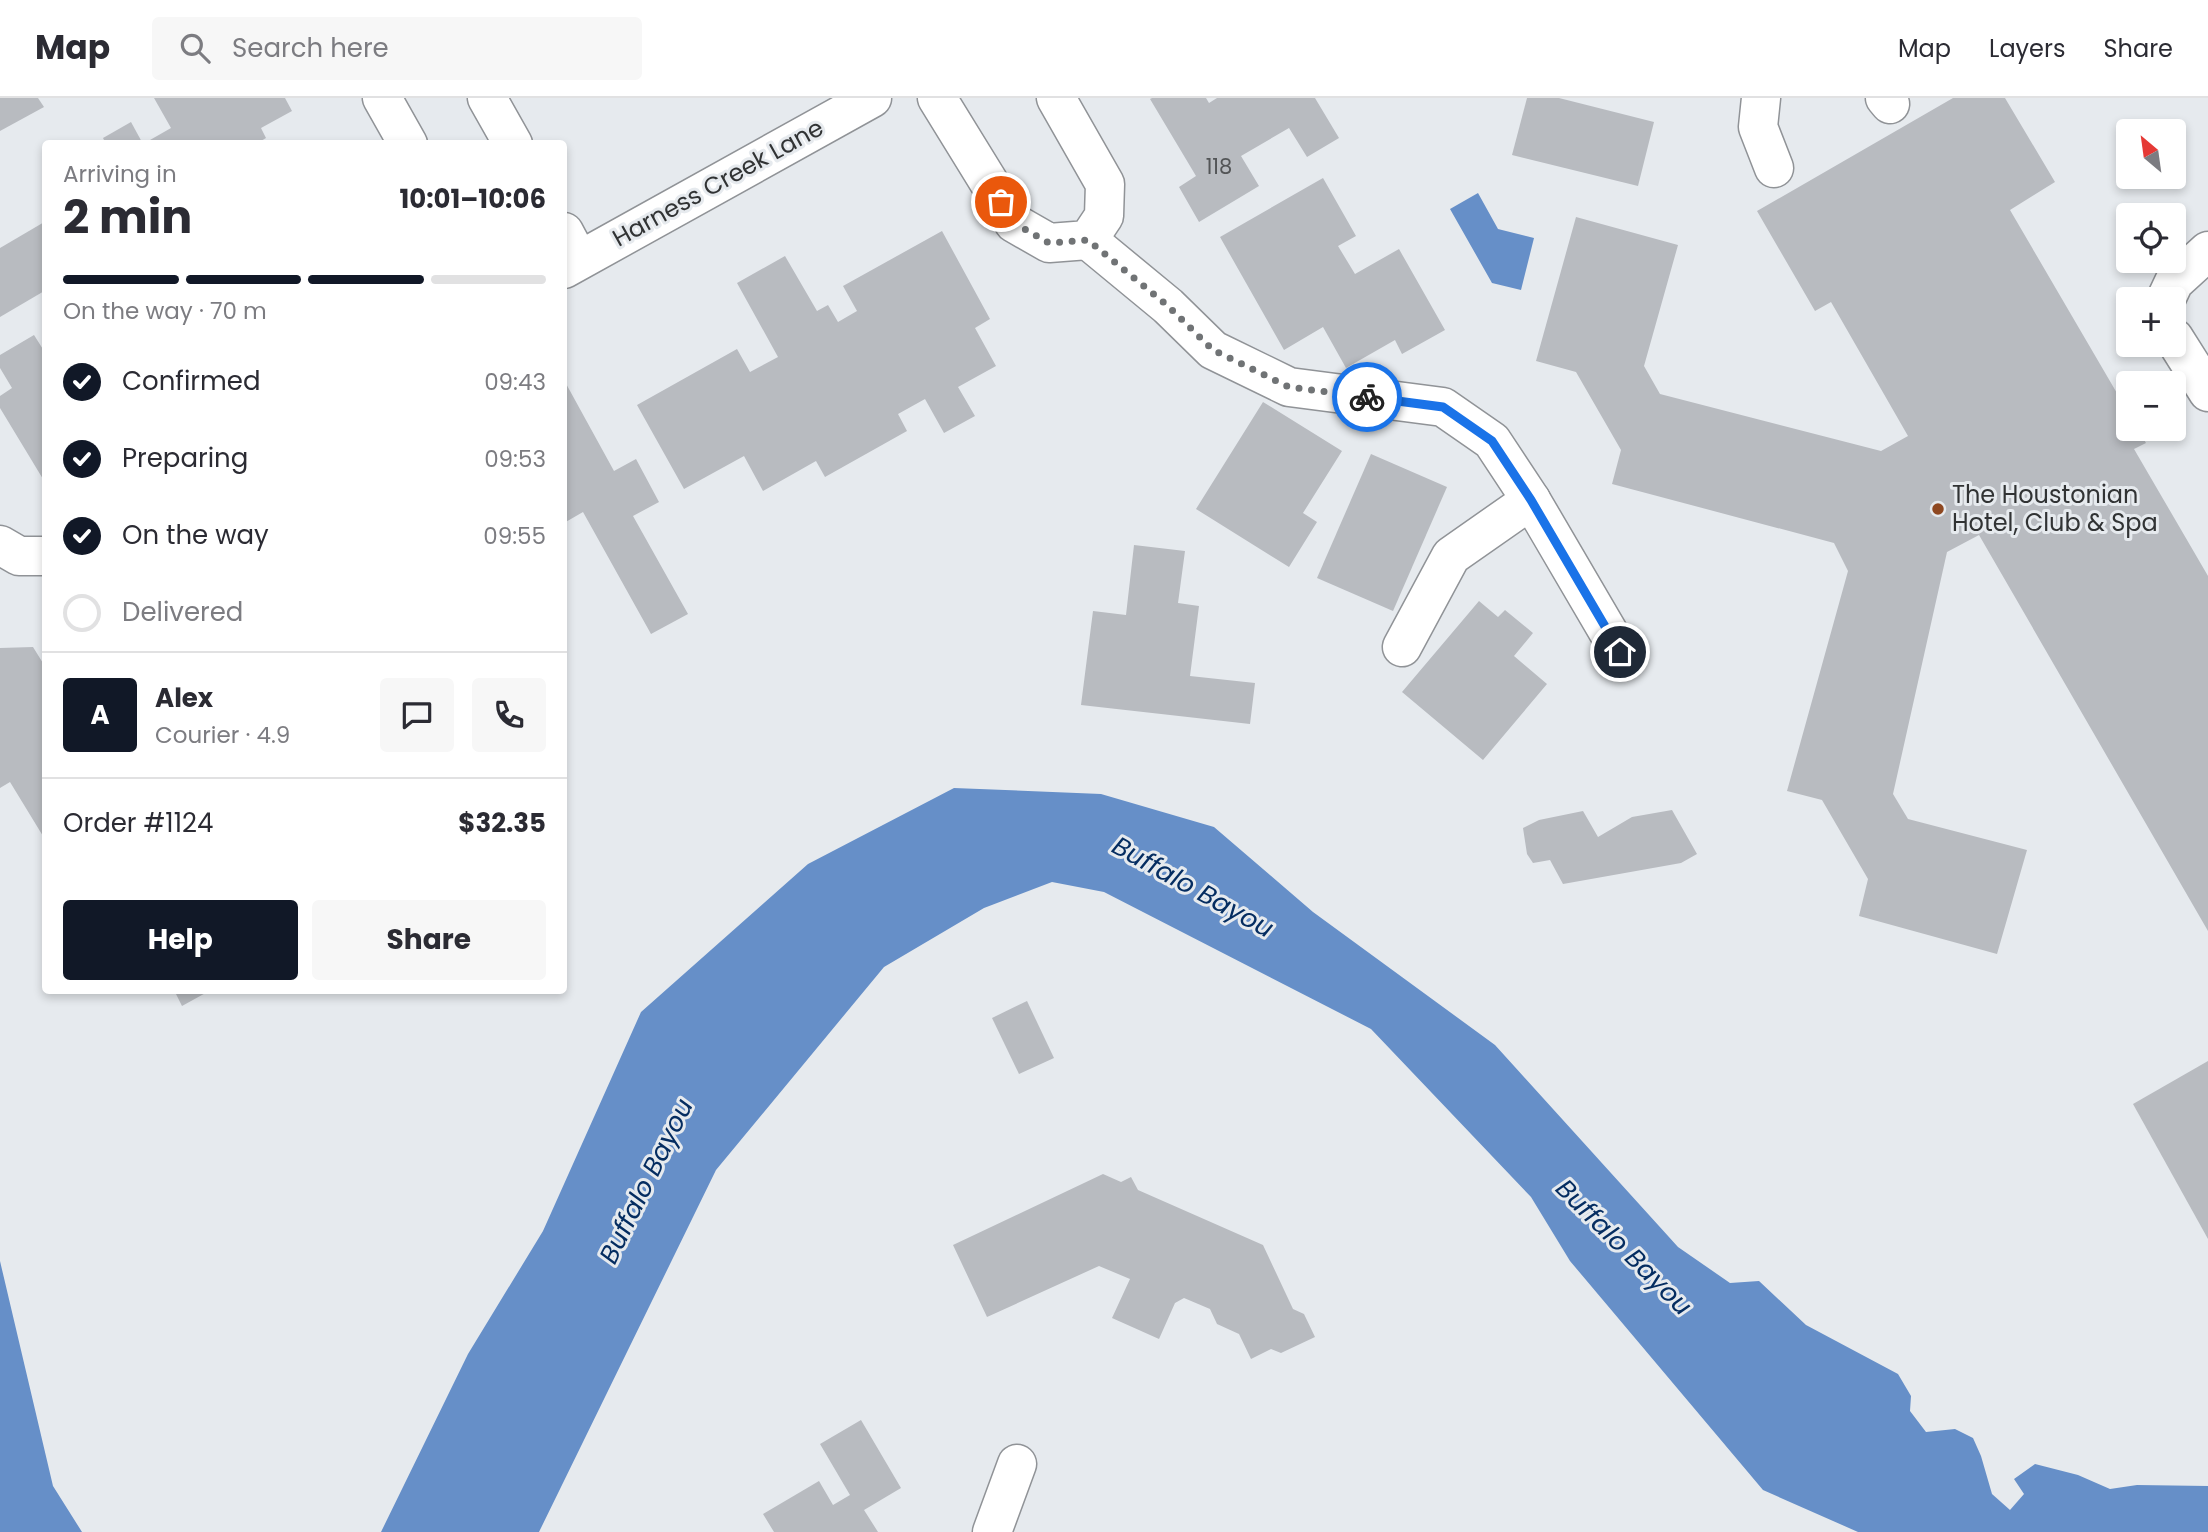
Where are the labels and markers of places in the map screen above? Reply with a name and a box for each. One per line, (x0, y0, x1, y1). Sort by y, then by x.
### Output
pin (971, 172, 1031, 232)
place label: The Houstonian Hotel, Club & Spa (1952, 478, 2158, 539)
marker: The Houstonian Hotel, Club & Spa (1930, 501, 1946, 517)
pin (1590, 622, 1650, 682)

